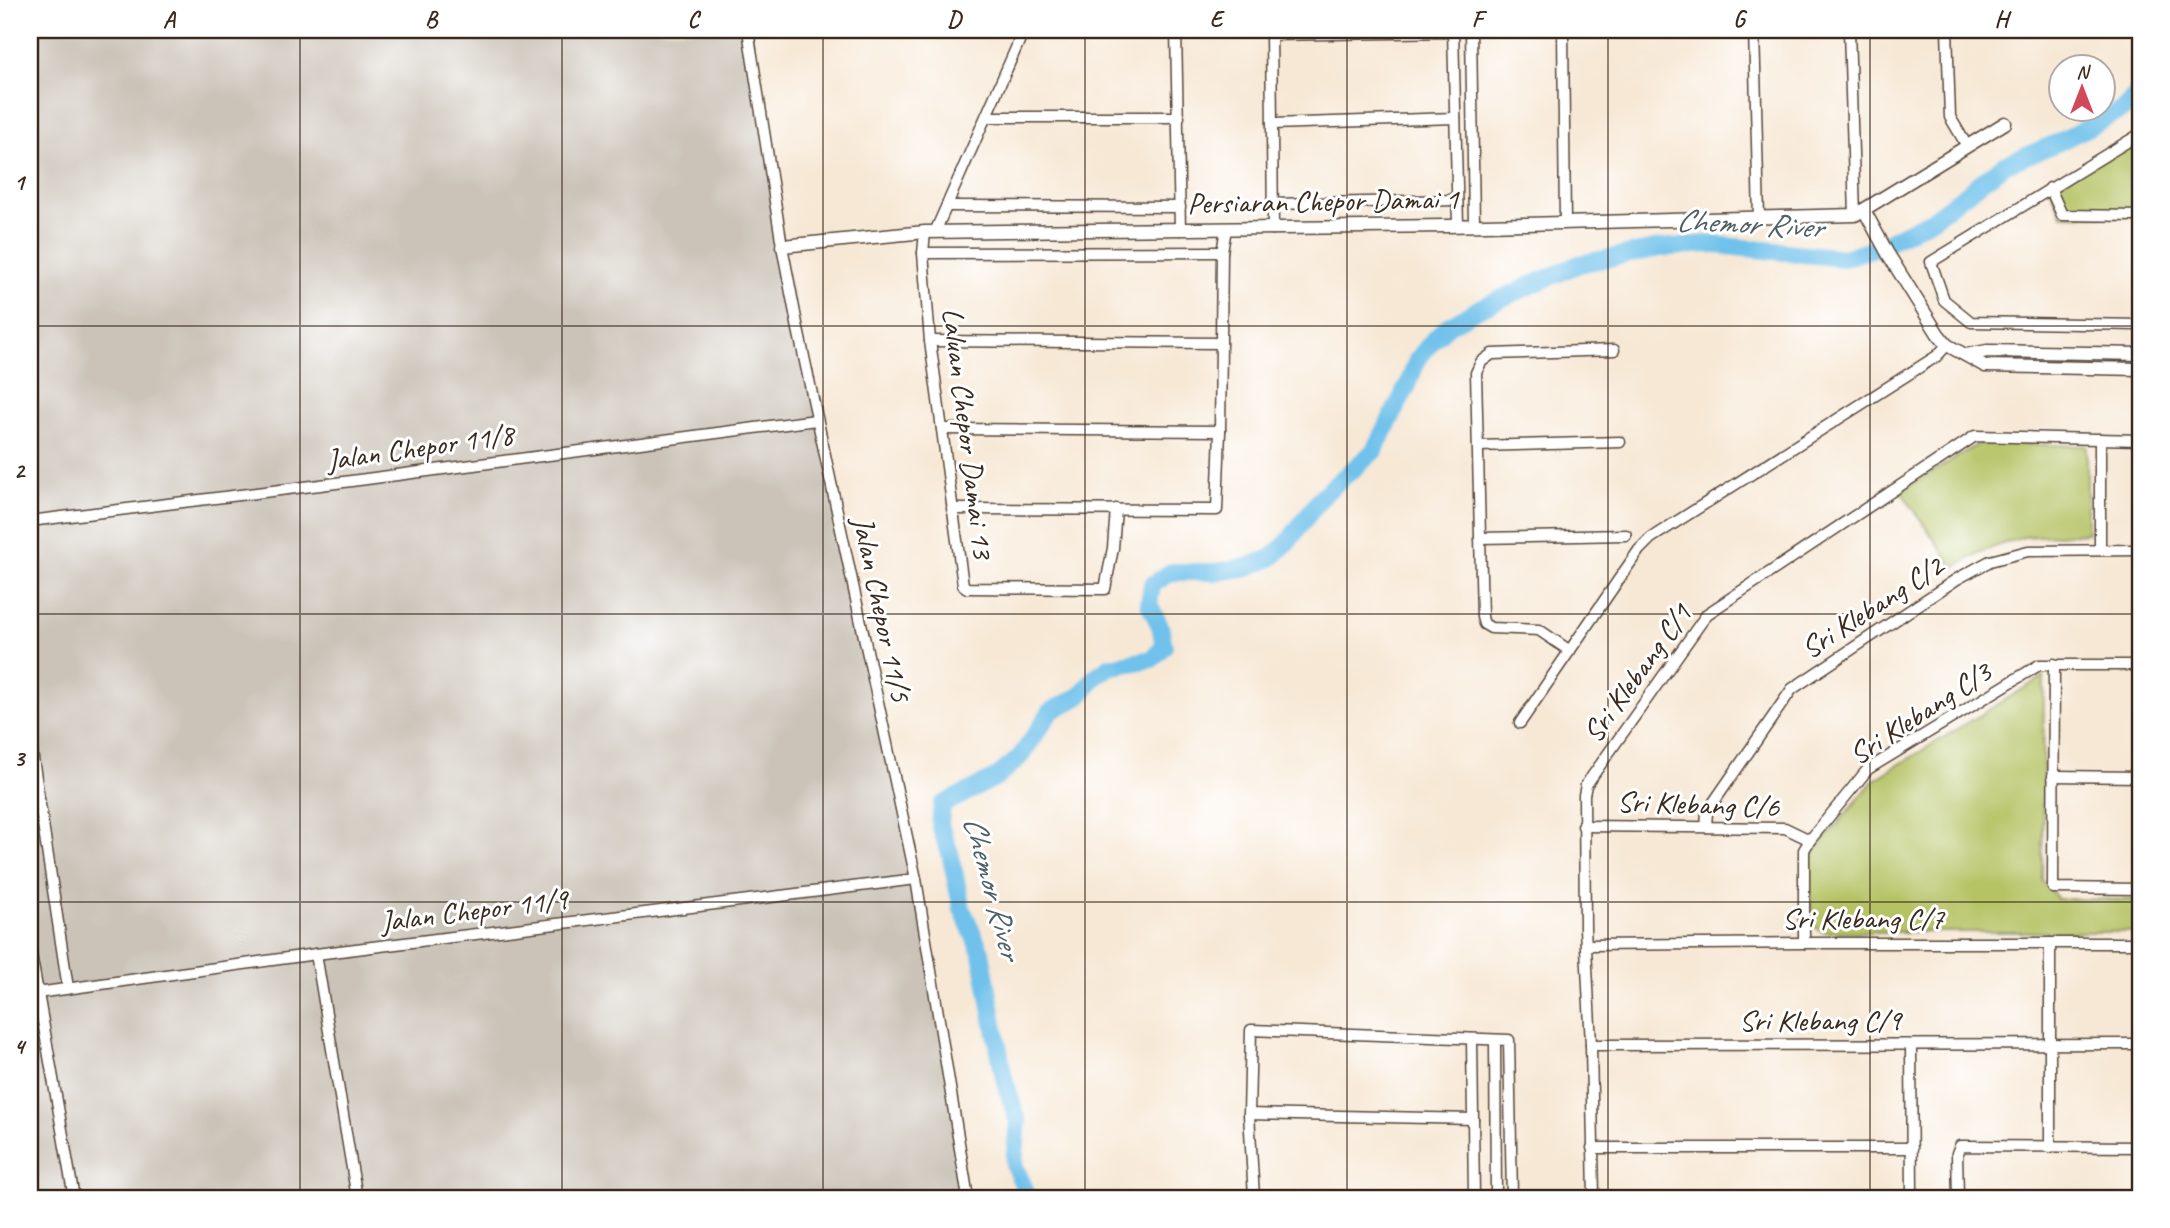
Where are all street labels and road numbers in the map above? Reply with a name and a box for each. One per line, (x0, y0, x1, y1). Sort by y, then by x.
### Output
street label: Persiaran Chepor Damai 1 (1187, 180, 1461, 222)
street label: Laluan Chepor Damai 13 (934, 306, 1003, 563)
street label: Jalan Chepor 11/8 (322, 415, 518, 479)
street label: Jalan Chepor 11/5 (843, 511, 920, 706)
street label: Sri Klebang C/2 (1794, 546, 1952, 667)
street label: Sri Klebang C/1 (1574, 595, 1701, 750)
street label: Sri Klebang C/3 (1842, 652, 2000, 773)
street label: Sri Klebang C/6 (1616, 782, 1781, 826)
street label: Jalan Chepor 11/9 (376, 879, 572, 941)
street label: Sri Klebang C/7 (1782, 899, 1946, 937)
street label: Sri Klebang C/9 (1739, 1001, 1904, 1039)

